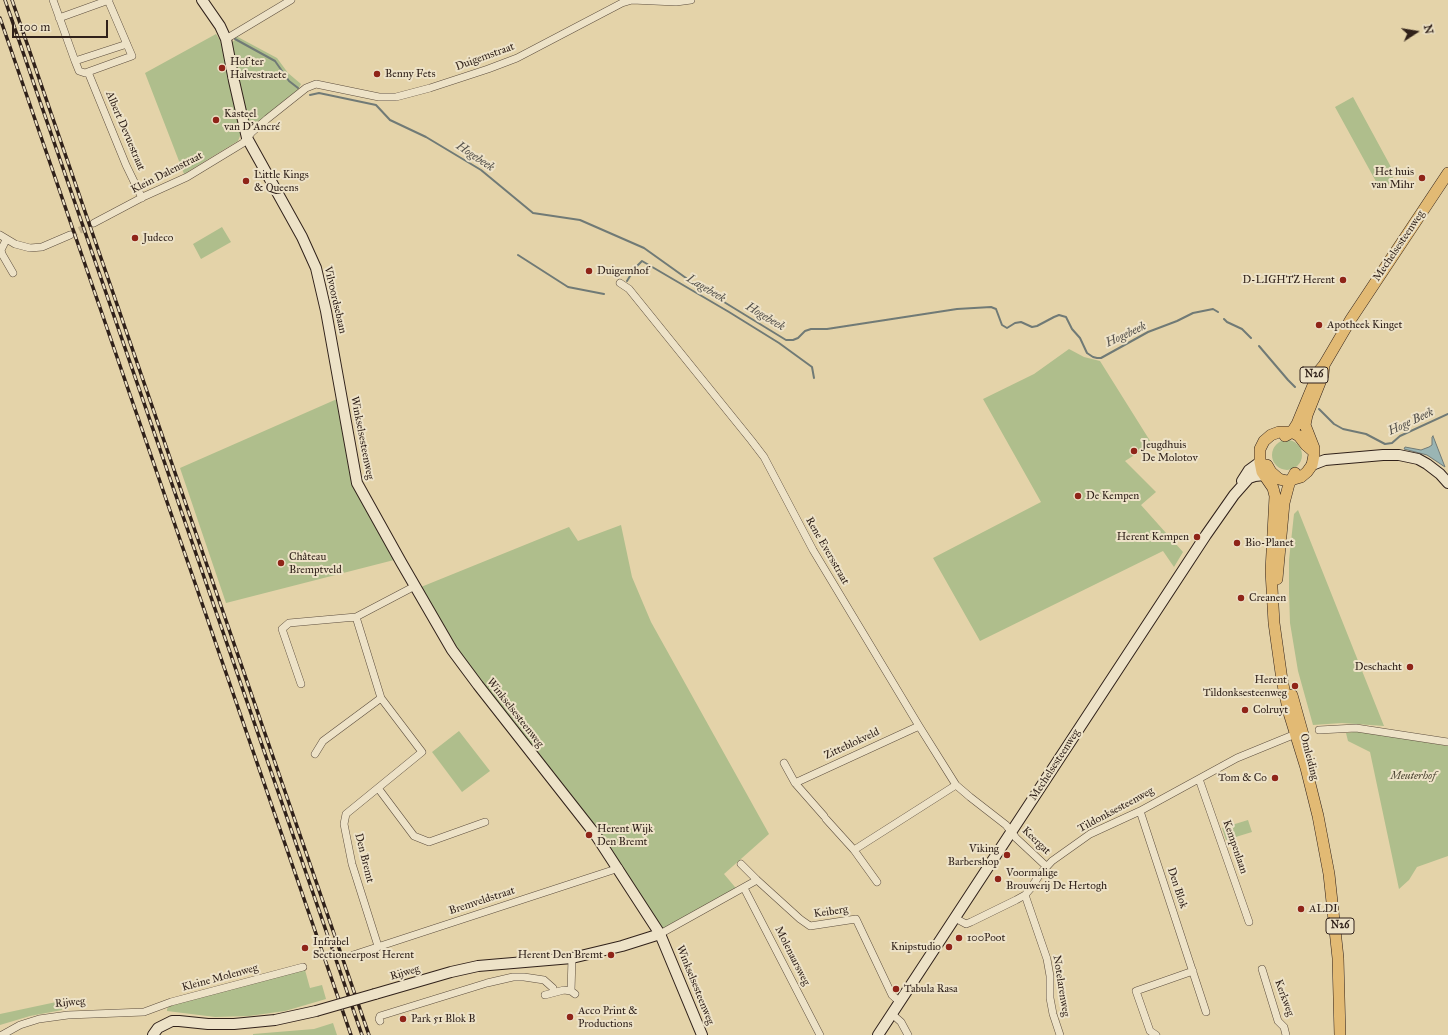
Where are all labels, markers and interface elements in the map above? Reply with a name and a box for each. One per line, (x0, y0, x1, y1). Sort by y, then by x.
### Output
scale bar (14, 12, 110, 38)
north arrow (1396, 12, 1436, 52)
text: 100 m (19, 20, 50, 34)
text: N (1421, 23, 1436, 35)
street label: Duigemstraat (454, 40, 516, 74)
place label: Hof ter Halvestraete (230, 55, 286, 81)
marker: Hof ter Halvestraete (217, 63, 227, 73)
place label: Benny Fets (385, 67, 436, 81)
marker: Benny Fets (372, 69, 382, 79)
street label: Albert Devuestraat (102, 89, 148, 173)
place label: Kasteel van D'Ancré (224, 107, 280, 133)
marker: Kasteel van D'Ancré (211, 115, 221, 125)
water label: Hogebeek (453, 139, 497, 175)
street label: Klein Dalenstraat (129, 149, 205, 197)
place label: Het huis van Mihr (1371, 165, 1414, 191)
place label: Little Kings & Queens (254, 168, 309, 194)
marker: Het huis van Mihr (1417, 173, 1427, 183)
marker: Little Kings & Queens (241, 176, 251, 186)
street label: Mechelsesteenweg (1370, 208, 1428, 284)
place label: Judeco (143, 231, 173, 245)
marker: Judeco (130, 233, 140, 243)
place label: Duigemhof (597, 264, 649, 278)
street label: Vilvoordsebaan (321, 265, 349, 335)
marker: Duigemhof (584, 266, 594, 276)
water label: Lagebeek (684, 272, 728, 306)
place label: D-LIGHTZ Herent (1242, 273, 1335, 287)
marker: D-LIGHTZ Herent (1338, 275, 1348, 285)
water label: Hogebeek (743, 300, 787, 334)
place label: Apotheek Kinget (1327, 318, 1403, 332)
water label: Hogebeek (1103, 319, 1149, 351)
marker: Apotheek Kinget (1314, 320, 1324, 330)
road number: N26 (1300, 367, 1328, 383)
street label: Winkselsesteenweg (347, 395, 377, 481)
water label: Hoge Beek (1386, 405, 1436, 439)
place label: Jeugdhuis De Molotov (1142, 438, 1198, 464)
marker: Jeugdhuis De Molotov (1129, 446, 1139, 456)
place label: De Kempen (1086, 489, 1139, 503)
marker: De Kempen (1073, 491, 1083, 501)
street label: Rene Eversstraat (802, 515, 852, 587)
place label: Herent Kempen (1117, 530, 1189, 544)
marker: Herent Kempen (1192, 532, 1202, 542)
place label: Bio-Planet (1245, 536, 1294, 550)
marker: Bio-Planet (1232, 538, 1242, 548)
place label: Château Bremptveld (289, 550, 342, 576)
marker: Château Bremptveld (276, 558, 286, 568)
place label: Creanen (1249, 591, 1286, 605)
marker: Creanen (1236, 593, 1246, 603)
place label: Deschacht (1355, 660, 1402, 674)
marker: Deschacht (1405, 662, 1415, 672)
place label: Herent Tildonksesteenweg (1203, 673, 1287, 699)
street label: Winkselsesteenweg (484, 676, 546, 750)
marker: Herent Tildonksesteenweg (1290, 681, 1300, 691)
place label: Colruyt (1253, 703, 1288, 717)
marker: Colruyt (1240, 705, 1250, 715)
street label: Zitteblokveld (822, 725, 882, 763)
street label: Mechelsesteenweg (1027, 727, 1083, 803)
street label: Omleiding (1297, 732, 1321, 782)
park label: Meuterhof (1390, 769, 1436, 783)
place label: Tom & Co (1218, 771, 1267, 785)
marker: Tom & Co (1270, 773, 1280, 783)
street label: Tildonksesteenweg (1076, 784, 1156, 836)
street label: Kempenlaan (1220, 818, 1250, 876)
place label: Herent Wijk Den Bremt (597, 822, 653, 848)
street label: Keergat (1019, 824, 1053, 858)
marker: Herent Wijk Den Bremt (584, 830, 594, 840)
street label: Den Bremt (351, 832, 377, 884)
place label: Viking Barbershop (948, 842, 999, 868)
marker: Viking Barbershop (1002, 850, 1012, 860)
place label: Voormalige Brouwerij De Hertogh (1006, 866, 1107, 892)
street label: Den Blok (1164, 866, 1190, 910)
marker: Voormalige Brouwerij De Hertogh (993, 874, 1003, 884)
street label: Bremveldstraat (447, 884, 517, 918)
place label: ALDI (1309, 902, 1338, 916)
street label: Keiberg (813, 903, 849, 921)
marker: ALDI (1296, 904, 1306, 914)
road number: N26 (1326, 918, 1354, 934)
street label: Molenaarsweg (771, 924, 813, 988)
place label: 100Poot (967, 931, 1005, 945)
marker: 100Poot (954, 933, 964, 943)
place label: Infrabel Sectioneerpost Herent (313, 935, 414, 961)
place label: Knipstudio (891, 940, 941, 954)
marker: Knipstudio (944, 942, 954, 952)
marker: Infrabel Sectioneerpost Herent (300, 943, 310, 953)
street label: Winkselsesteenweg (673, 943, 717, 1027)
place label: Herent Den Bremt (518, 948, 603, 962)
marker: Herent Den Bremt (606, 950, 616, 960)
street label: Notelarenweg (1050, 954, 1072, 1018)
street label: Kleine Molenweg (181, 962, 259, 994)
street label: Rijweg (389, 962, 421, 984)
street label: Kerkweg (1271, 978, 1297, 1018)
place label: Tabula Rasa (904, 982, 958, 996)
marker: Tabula Rasa (891, 984, 901, 994)
street label: Rijweg (54, 995, 86, 1011)
place label: Acco Print & Productions (578, 1004, 638, 1030)
place label: Park 51 Blok B (411, 1012, 476, 1026)
marker: Acco Print & Productions (565, 1012, 575, 1022)
marker: Park 51 Blok B (398, 1014, 408, 1024)

